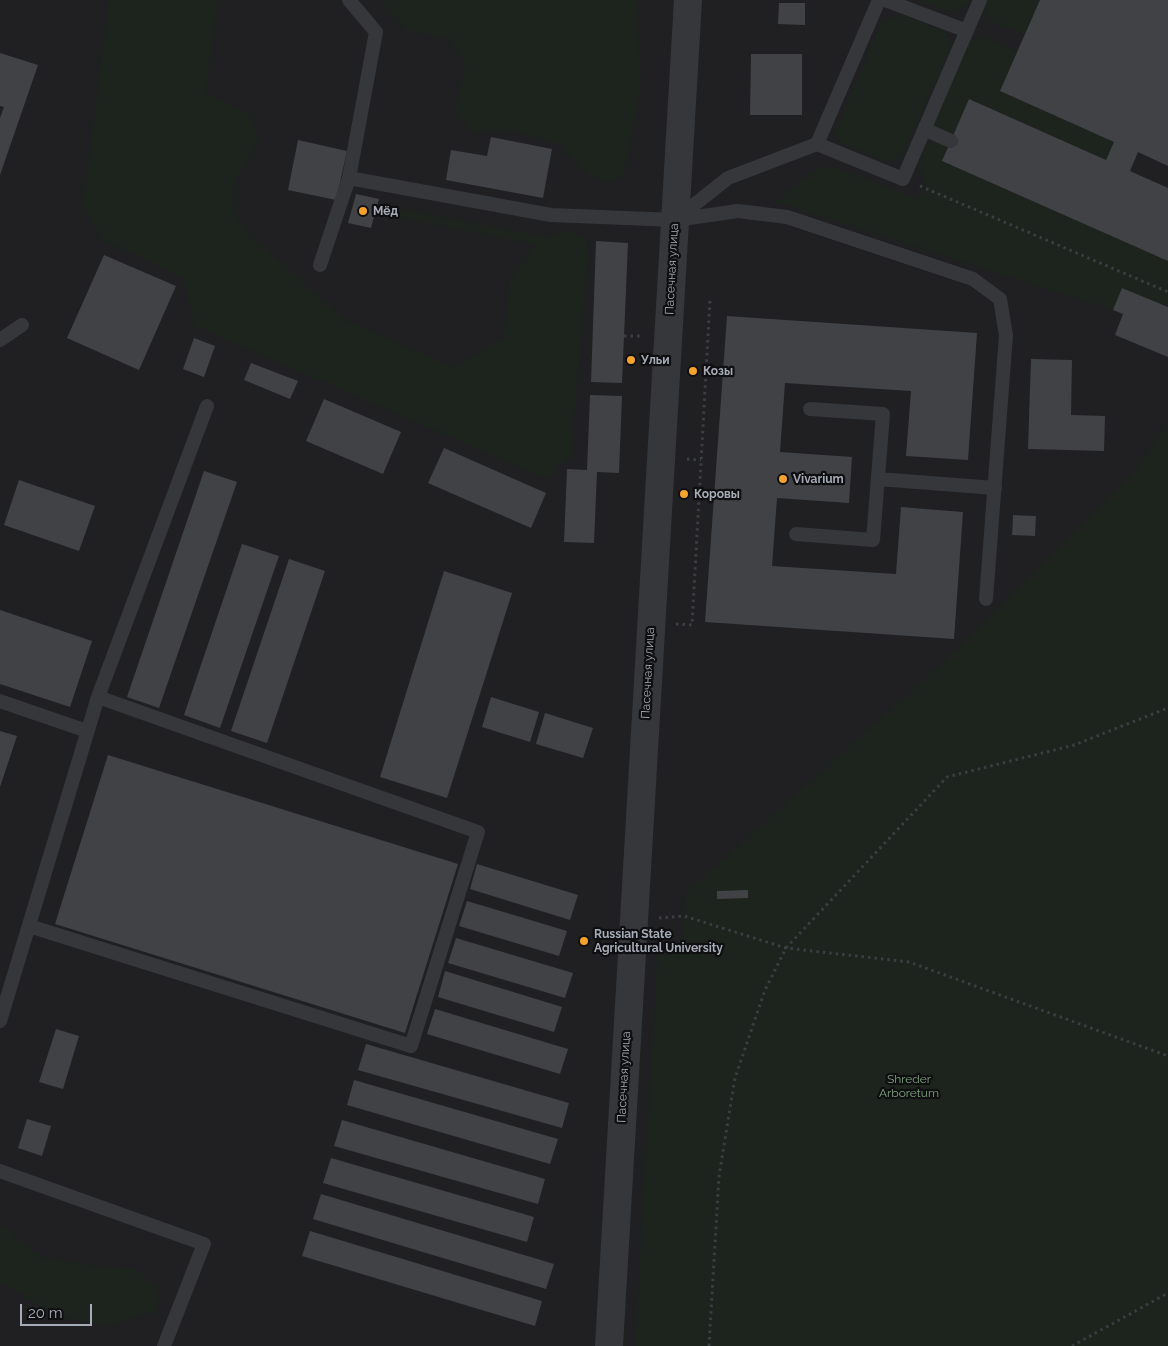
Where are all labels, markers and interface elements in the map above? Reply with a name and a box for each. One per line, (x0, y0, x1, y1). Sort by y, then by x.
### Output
place label: Мёд (373, 204, 398, 218)
marker: Мёд (357, 205, 369, 217)
street label: Пасечная улица (662, 223, 682, 315)
place label: Ульи (641, 353, 670, 367)
marker: Ульи (625, 354, 637, 366)
place label: Козы (703, 364, 733, 378)
marker: Козы (687, 365, 699, 377)
place label: Vivarium (793, 472, 844, 486)
marker: Vivarium (777, 473, 789, 485)
place label: Коровы (694, 487, 740, 501)
marker: Коровы (678, 488, 690, 500)
street label: Пасечная улица (638, 627, 658, 719)
place label: Russian State Agricultural University (594, 927, 723, 955)
marker: Russian State Agricultural University (578, 935, 590, 947)
street label: Пасечная улица (614, 1031, 634, 1123)
park label: Shreder Arboretum (879, 1072, 939, 1100)
scale bar (22, 1294, 95, 1326)
text: 20 m (28, 1304, 63, 1322)

